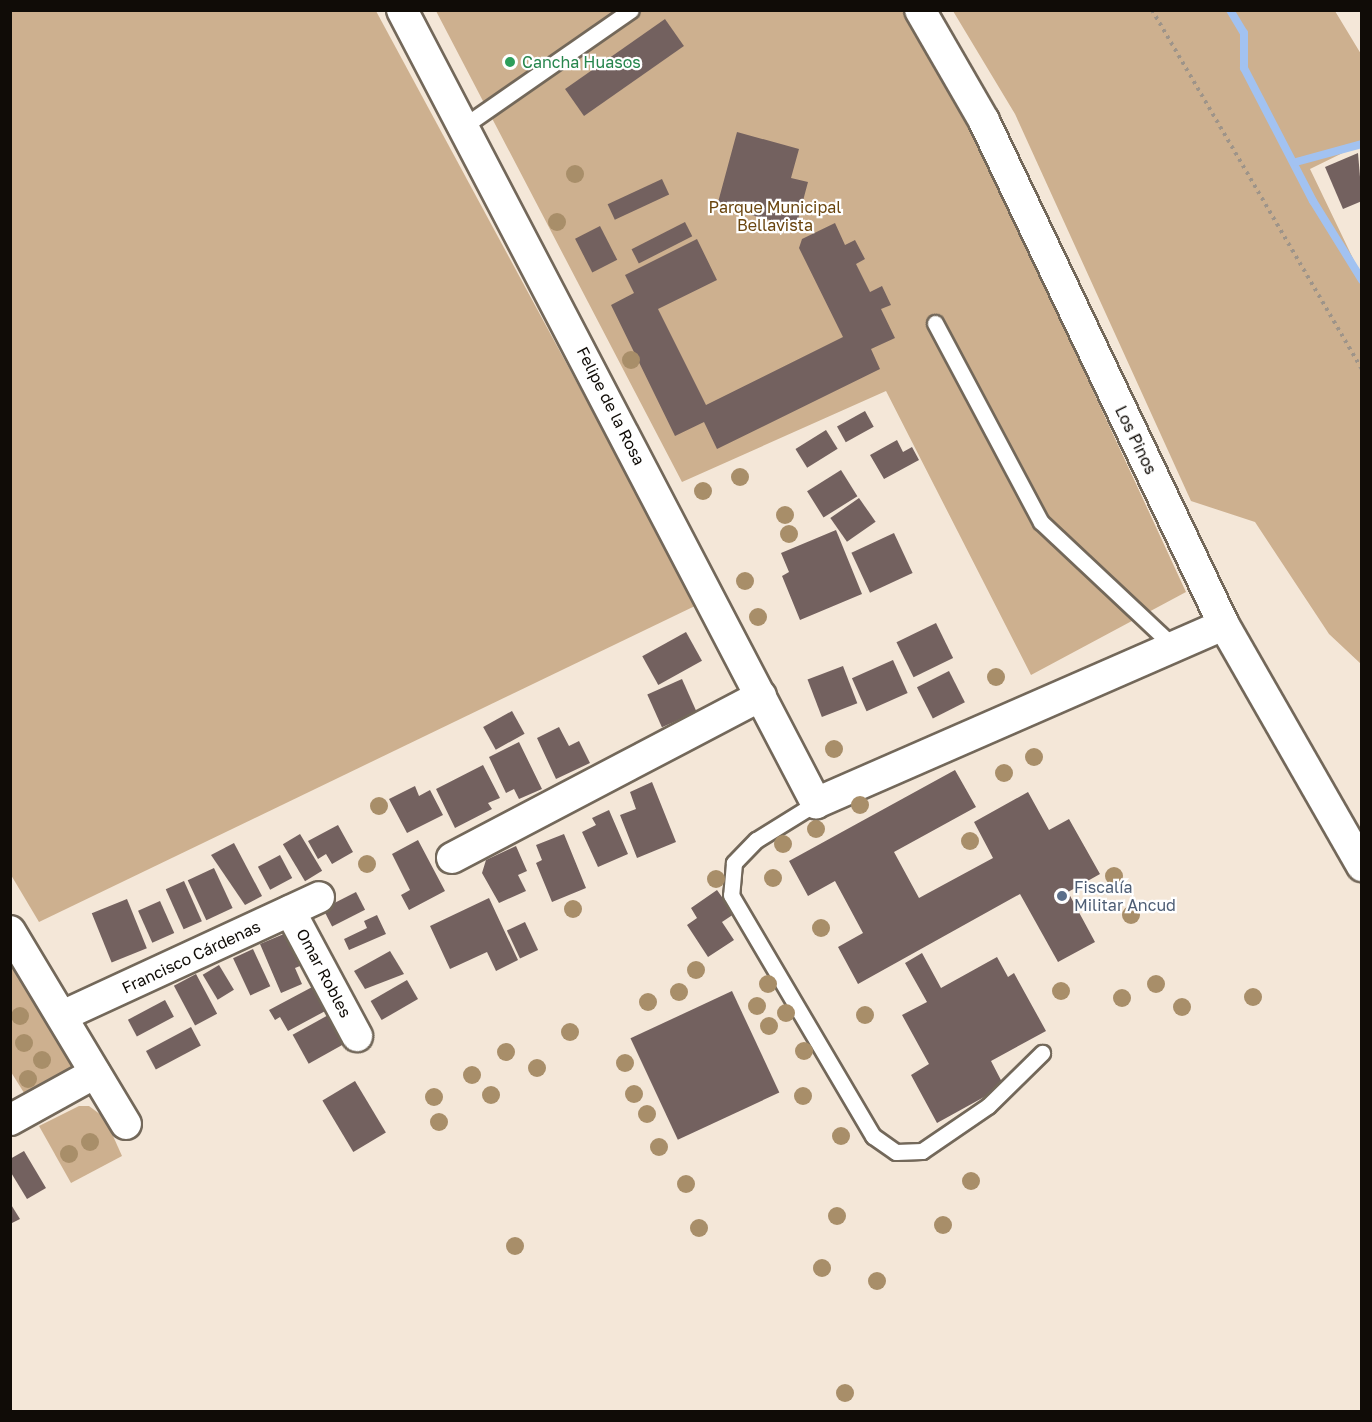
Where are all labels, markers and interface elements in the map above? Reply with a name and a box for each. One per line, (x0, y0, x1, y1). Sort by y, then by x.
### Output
place label: Cancha Huasos (522, 52, 641, 72)
marker: Cancha Huasos (503, 55, 517, 69)
park label: Parque Municipal Bellavista (709, 197, 841, 235)
street label: Felipe de la Rosa (573, 344, 649, 468)
street label: Los Pinos (1111, 403, 1161, 477)
place label: Fiscalía Militar Ancud (1074, 877, 1176, 915)
marker: Fiscalía Militar Ancud (1055, 889, 1069, 903)
street label: Francisco Cárdenas (119, 916, 263, 998)
street label: Omar Robles (292, 925, 356, 1021)

